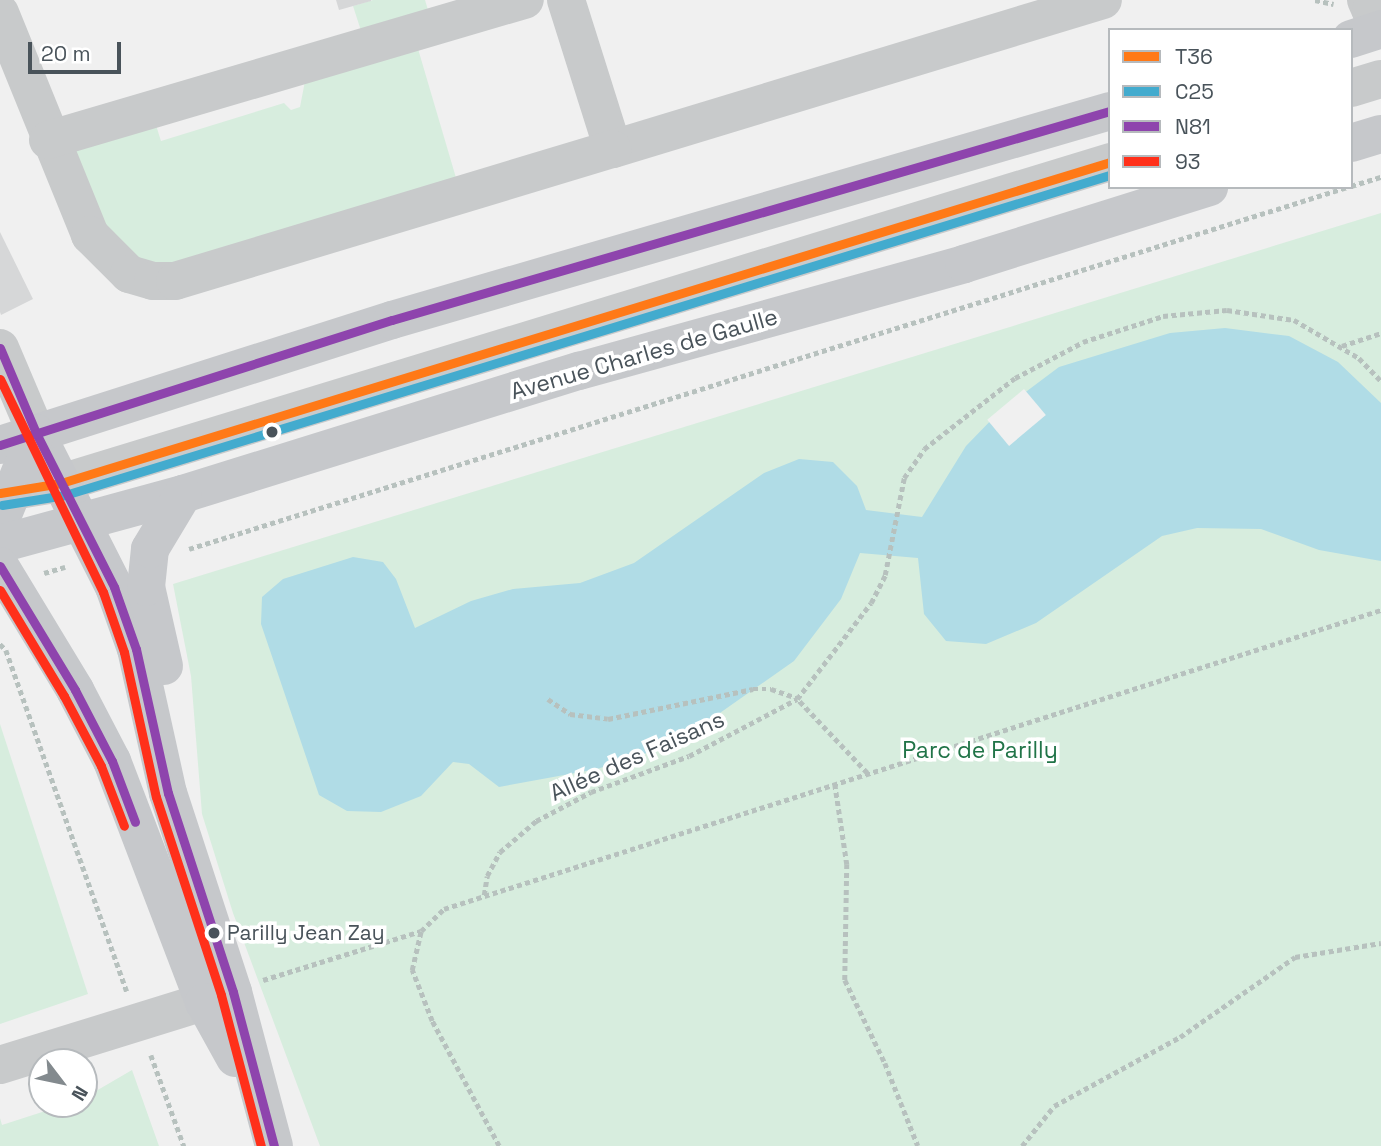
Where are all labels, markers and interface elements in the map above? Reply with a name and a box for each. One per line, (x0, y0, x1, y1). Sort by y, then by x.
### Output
scale bar (32, 28, 124, 72)
legend (1108, 28, 1353, 189)
text: 20 m (41, 40, 91, 67)
text: T36 (1175, 43, 1213, 70)
text: C25 (1175, 78, 1214, 105)
text: N81 (1175, 113, 1211, 140)
text: 93 (1175, 148, 1201, 175)
street label: Avenue Charles de Gaulle (507, 303, 781, 405)
unlabelled marker (265, 425, 279, 439)
street label: Allée des Faisans (546, 705, 728, 807)
park label: Parc de Parilly (902, 736, 1058, 764)
place label: Parilly Jean Zay (227, 920, 385, 946)
marker: Parilly Jean Zay (207, 926, 221, 940)
north arrow (28, 1048, 98, 1118)
text: N (66, 1081, 94, 1105)

